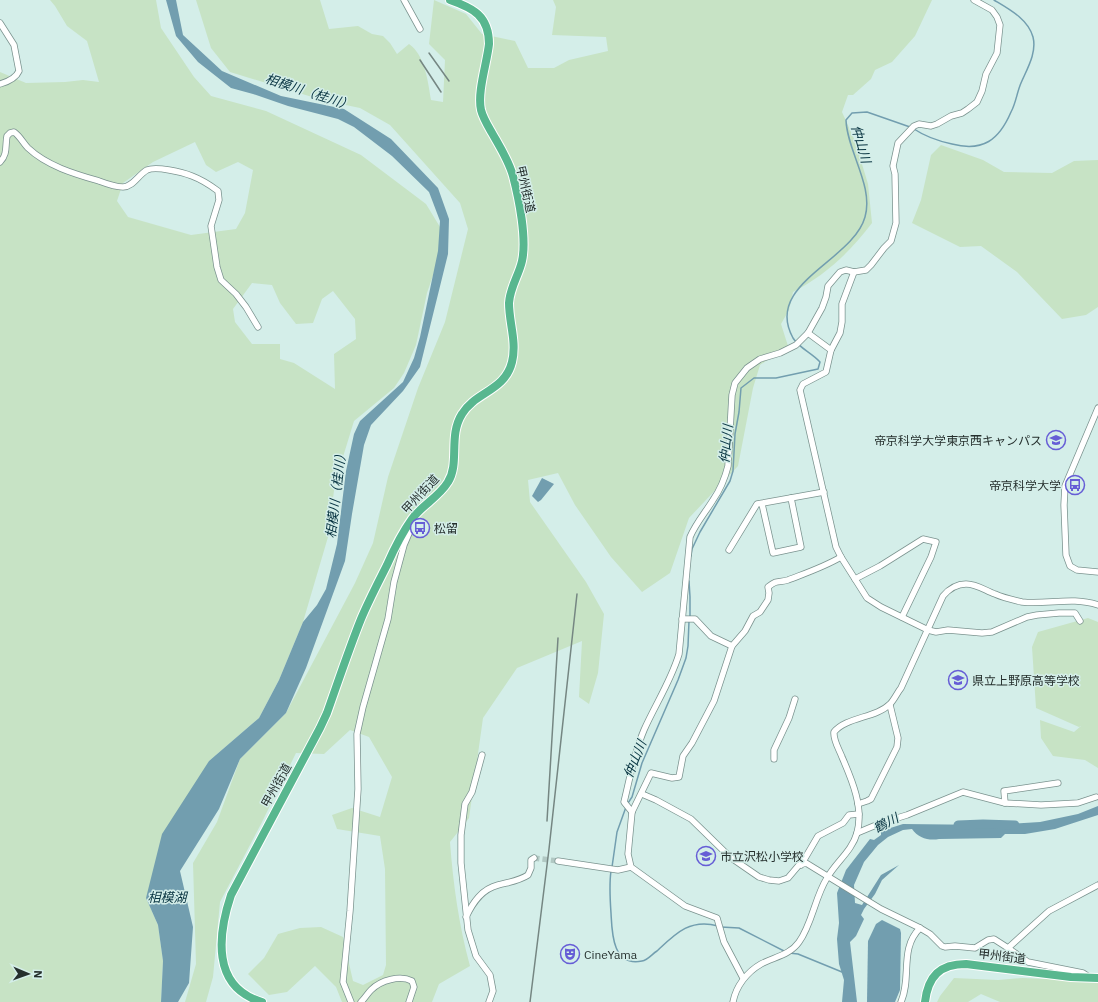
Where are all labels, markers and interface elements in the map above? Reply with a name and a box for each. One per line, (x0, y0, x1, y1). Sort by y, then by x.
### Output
water label: 相模川（桂川） (263, 70, 355, 114)
water label: 仲山川 (847, 123, 875, 167)
street label: 甲州街道 (513, 164, 539, 214)
water label: 仲山川 (716, 422, 737, 464)
school or university icon: 帝京科学大学東京西キャンパス (1045, 429, 1067, 451)
place label: 帝京科学大学東京西キャンパス (874, 433, 1042, 448)
water label: 相模川（桂川） (322, 447, 350, 539)
street label: 甲州街道 (398, 471, 442, 517)
bus stop icon: 帝京科学大学 (1064, 474, 1086, 496)
place label: 帝京科学大学 (989, 478, 1061, 493)
bus stop icon: 松留 (409, 517, 431, 539)
place label: 松留 (434, 521, 458, 536)
school or university icon: 県立上野原高等学校 (947, 669, 969, 691)
place label: 県立上野原高等学校 (972, 673, 1080, 688)
water label: 仲山川 (620, 736, 651, 780)
street label: 甲州街道 (258, 760, 294, 810)
water label: 鶴川 (871, 809, 903, 836)
school or university icon: 市立沢松小学校 (695, 845, 717, 867)
place label: 市立沢松小学校 (720, 849, 804, 864)
water label: 相模湖 (147, 889, 188, 906)
theatre icon: CineYama (559, 943, 581, 965)
street label: 甲州街道 (977, 946, 1027, 966)
place label: CineYama (584, 947, 638, 962)
north arrow (8, 954, 48, 994)
text: N (31, 970, 45, 979)

